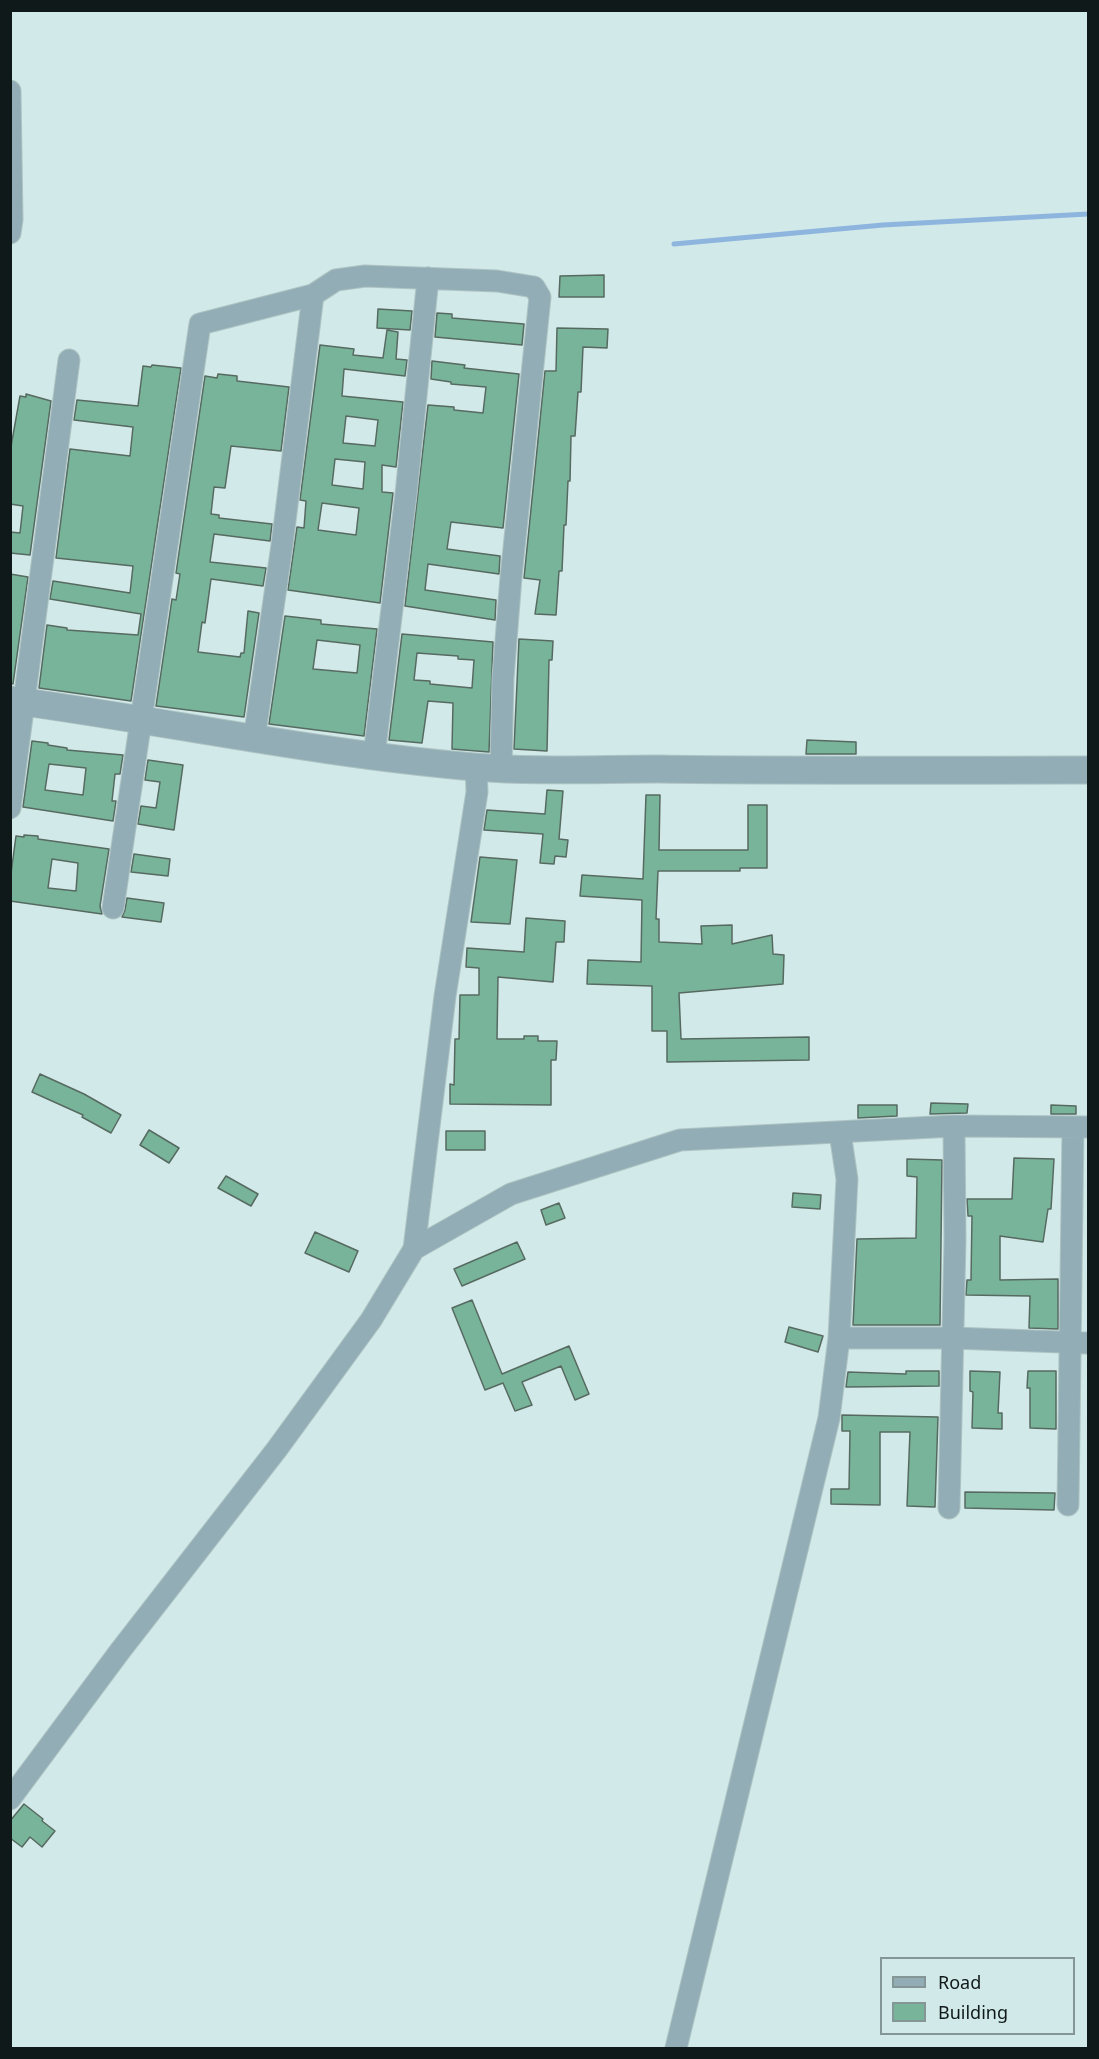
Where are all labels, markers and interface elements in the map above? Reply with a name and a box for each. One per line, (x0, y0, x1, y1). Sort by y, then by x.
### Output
legend (880, 1957, 1075, 2035)
text: Road (938, 1970, 981, 1994)
text: Building (938, 2000, 1008, 2024)

